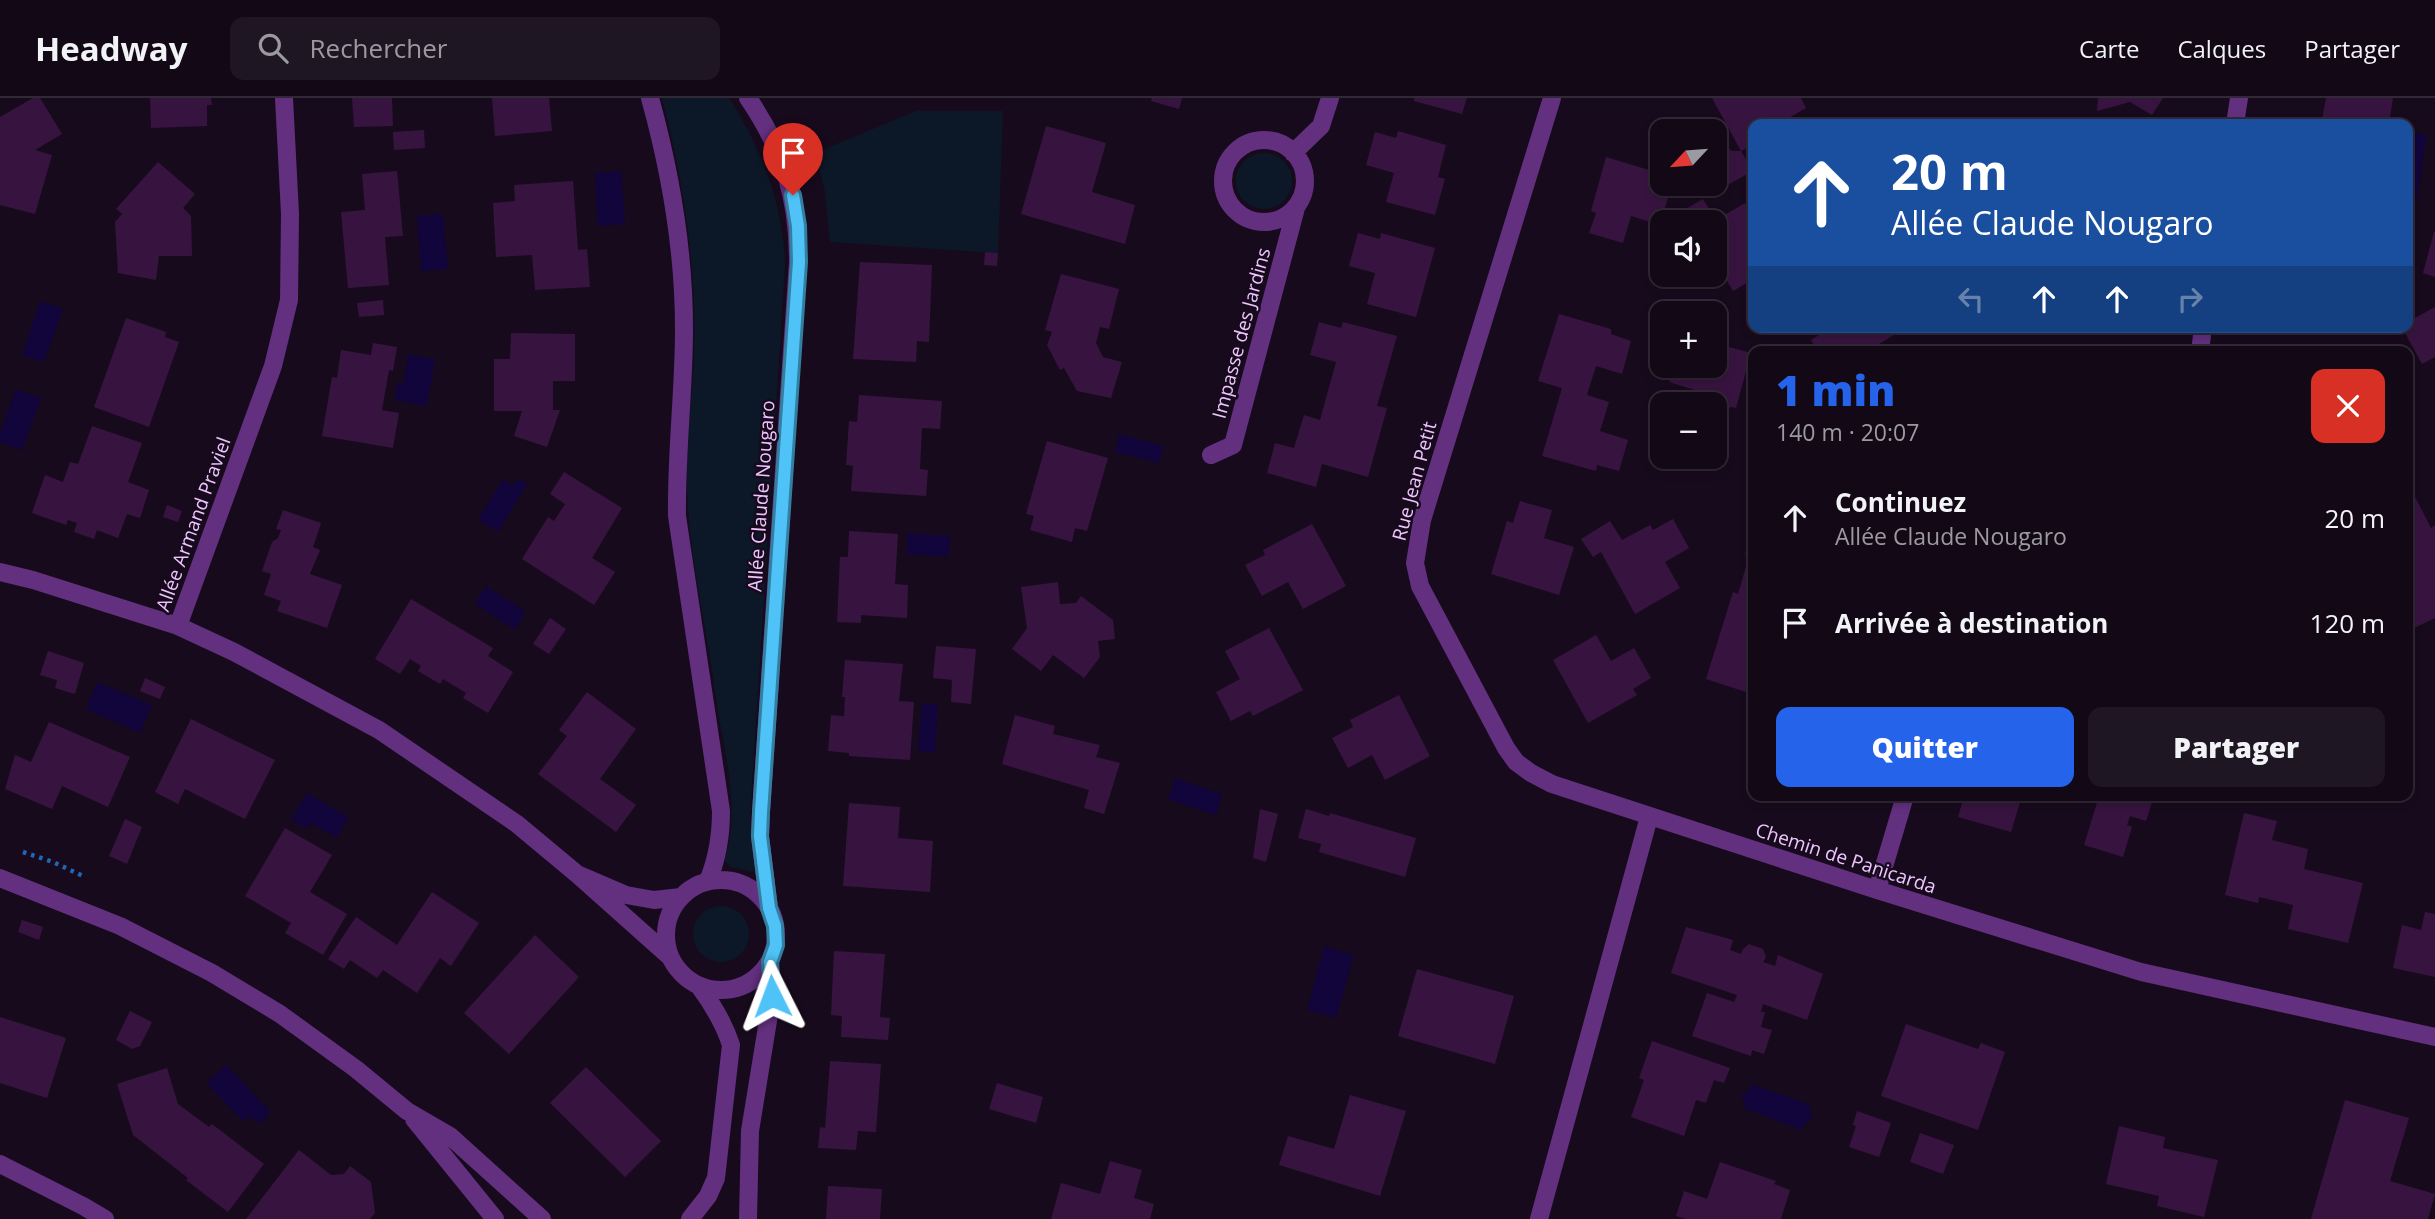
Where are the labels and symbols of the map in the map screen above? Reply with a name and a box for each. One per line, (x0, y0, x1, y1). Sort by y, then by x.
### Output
north arrow (1650, 119, 1727, 196)
pin (763, 123, 823, 195)
street label: Impasse des Jardins (1206, 245, 1276, 421)
street label: Allée Claude Nougaro (741, 400, 781, 592)
street label: Rue Jean Petit (1386, 418, 1442, 543)
street label: Allée Armand Praviel (149, 433, 237, 615)
street label: Chemin de Panicarda (1752, 817, 1940, 899)
position arrow (735, 959, 809, 1033)

